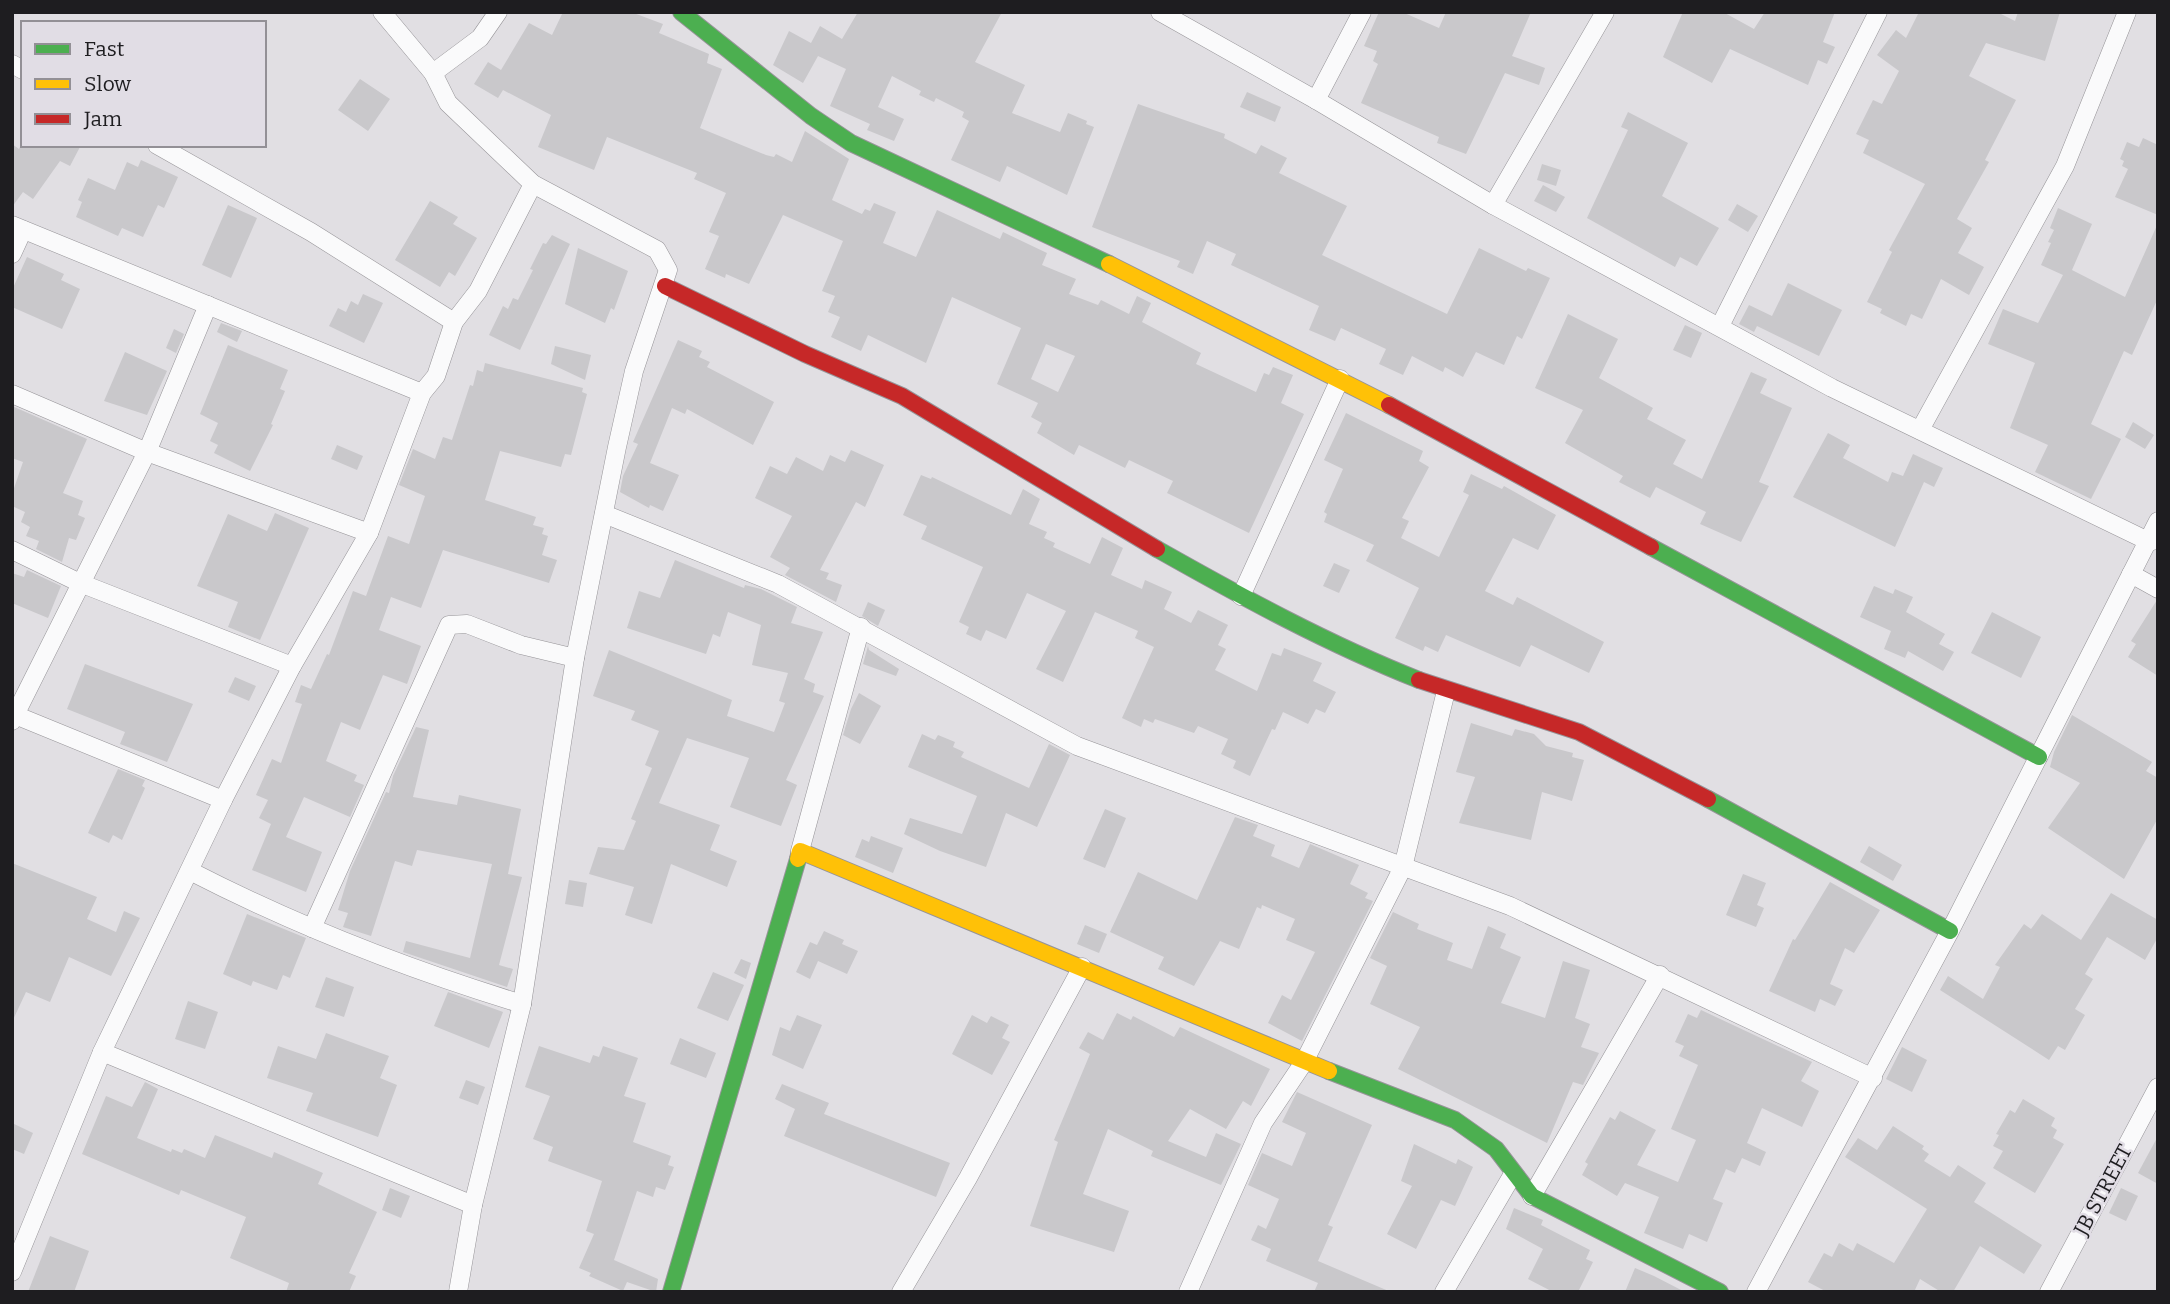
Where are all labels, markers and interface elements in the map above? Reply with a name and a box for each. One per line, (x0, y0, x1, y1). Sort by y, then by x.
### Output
legend (21, 21, 266, 147)
text: Fast (84, 36, 125, 62)
text: Slow (84, 71, 131, 97)
text: Jam (83, 106, 122, 132)
street label: JB STREET (2068, 1140, 2138, 1241)

